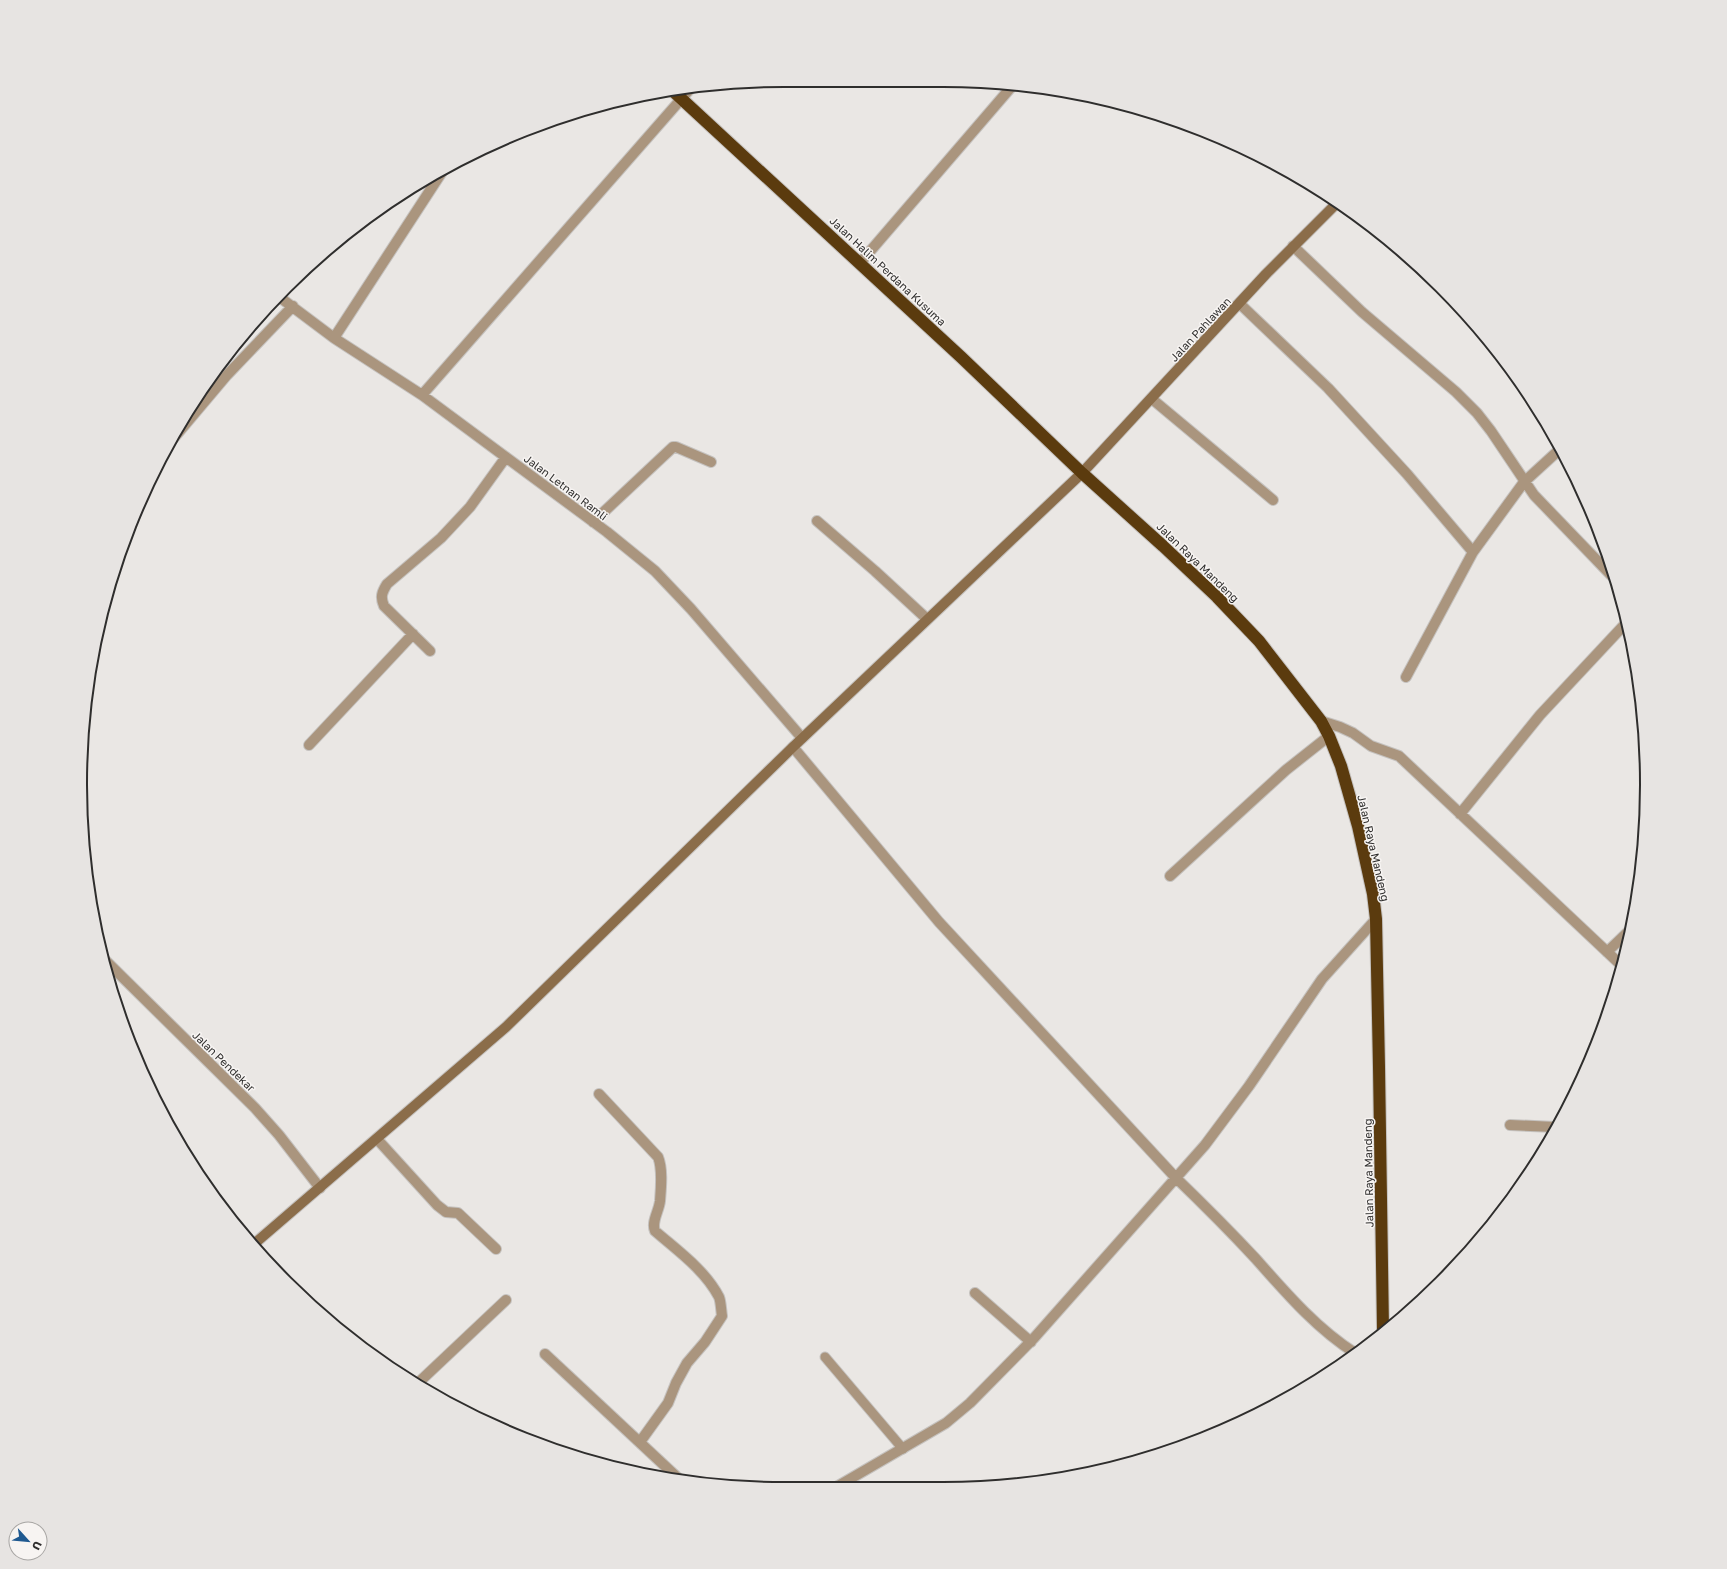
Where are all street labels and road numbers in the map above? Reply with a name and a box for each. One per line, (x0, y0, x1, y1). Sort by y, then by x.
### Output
street label: Jalan Halim Perdana Kusuma (827, 214, 949, 328)
street label: Jalan Pahlawan (1167, 294, 1233, 364)
street label: Jalan Letnan Ramli (522, 451, 610, 523)
street label: Jalan Raya Mandeng (1154, 520, 1242, 604)
street label: Jalan Raya Mandeng (1355, 794, 1393, 902)
street label: Jalan Pendekar (190, 1028, 258, 1094)
street label: Jalan Raya Mandeng (1361, 1118, 1375, 1228)

